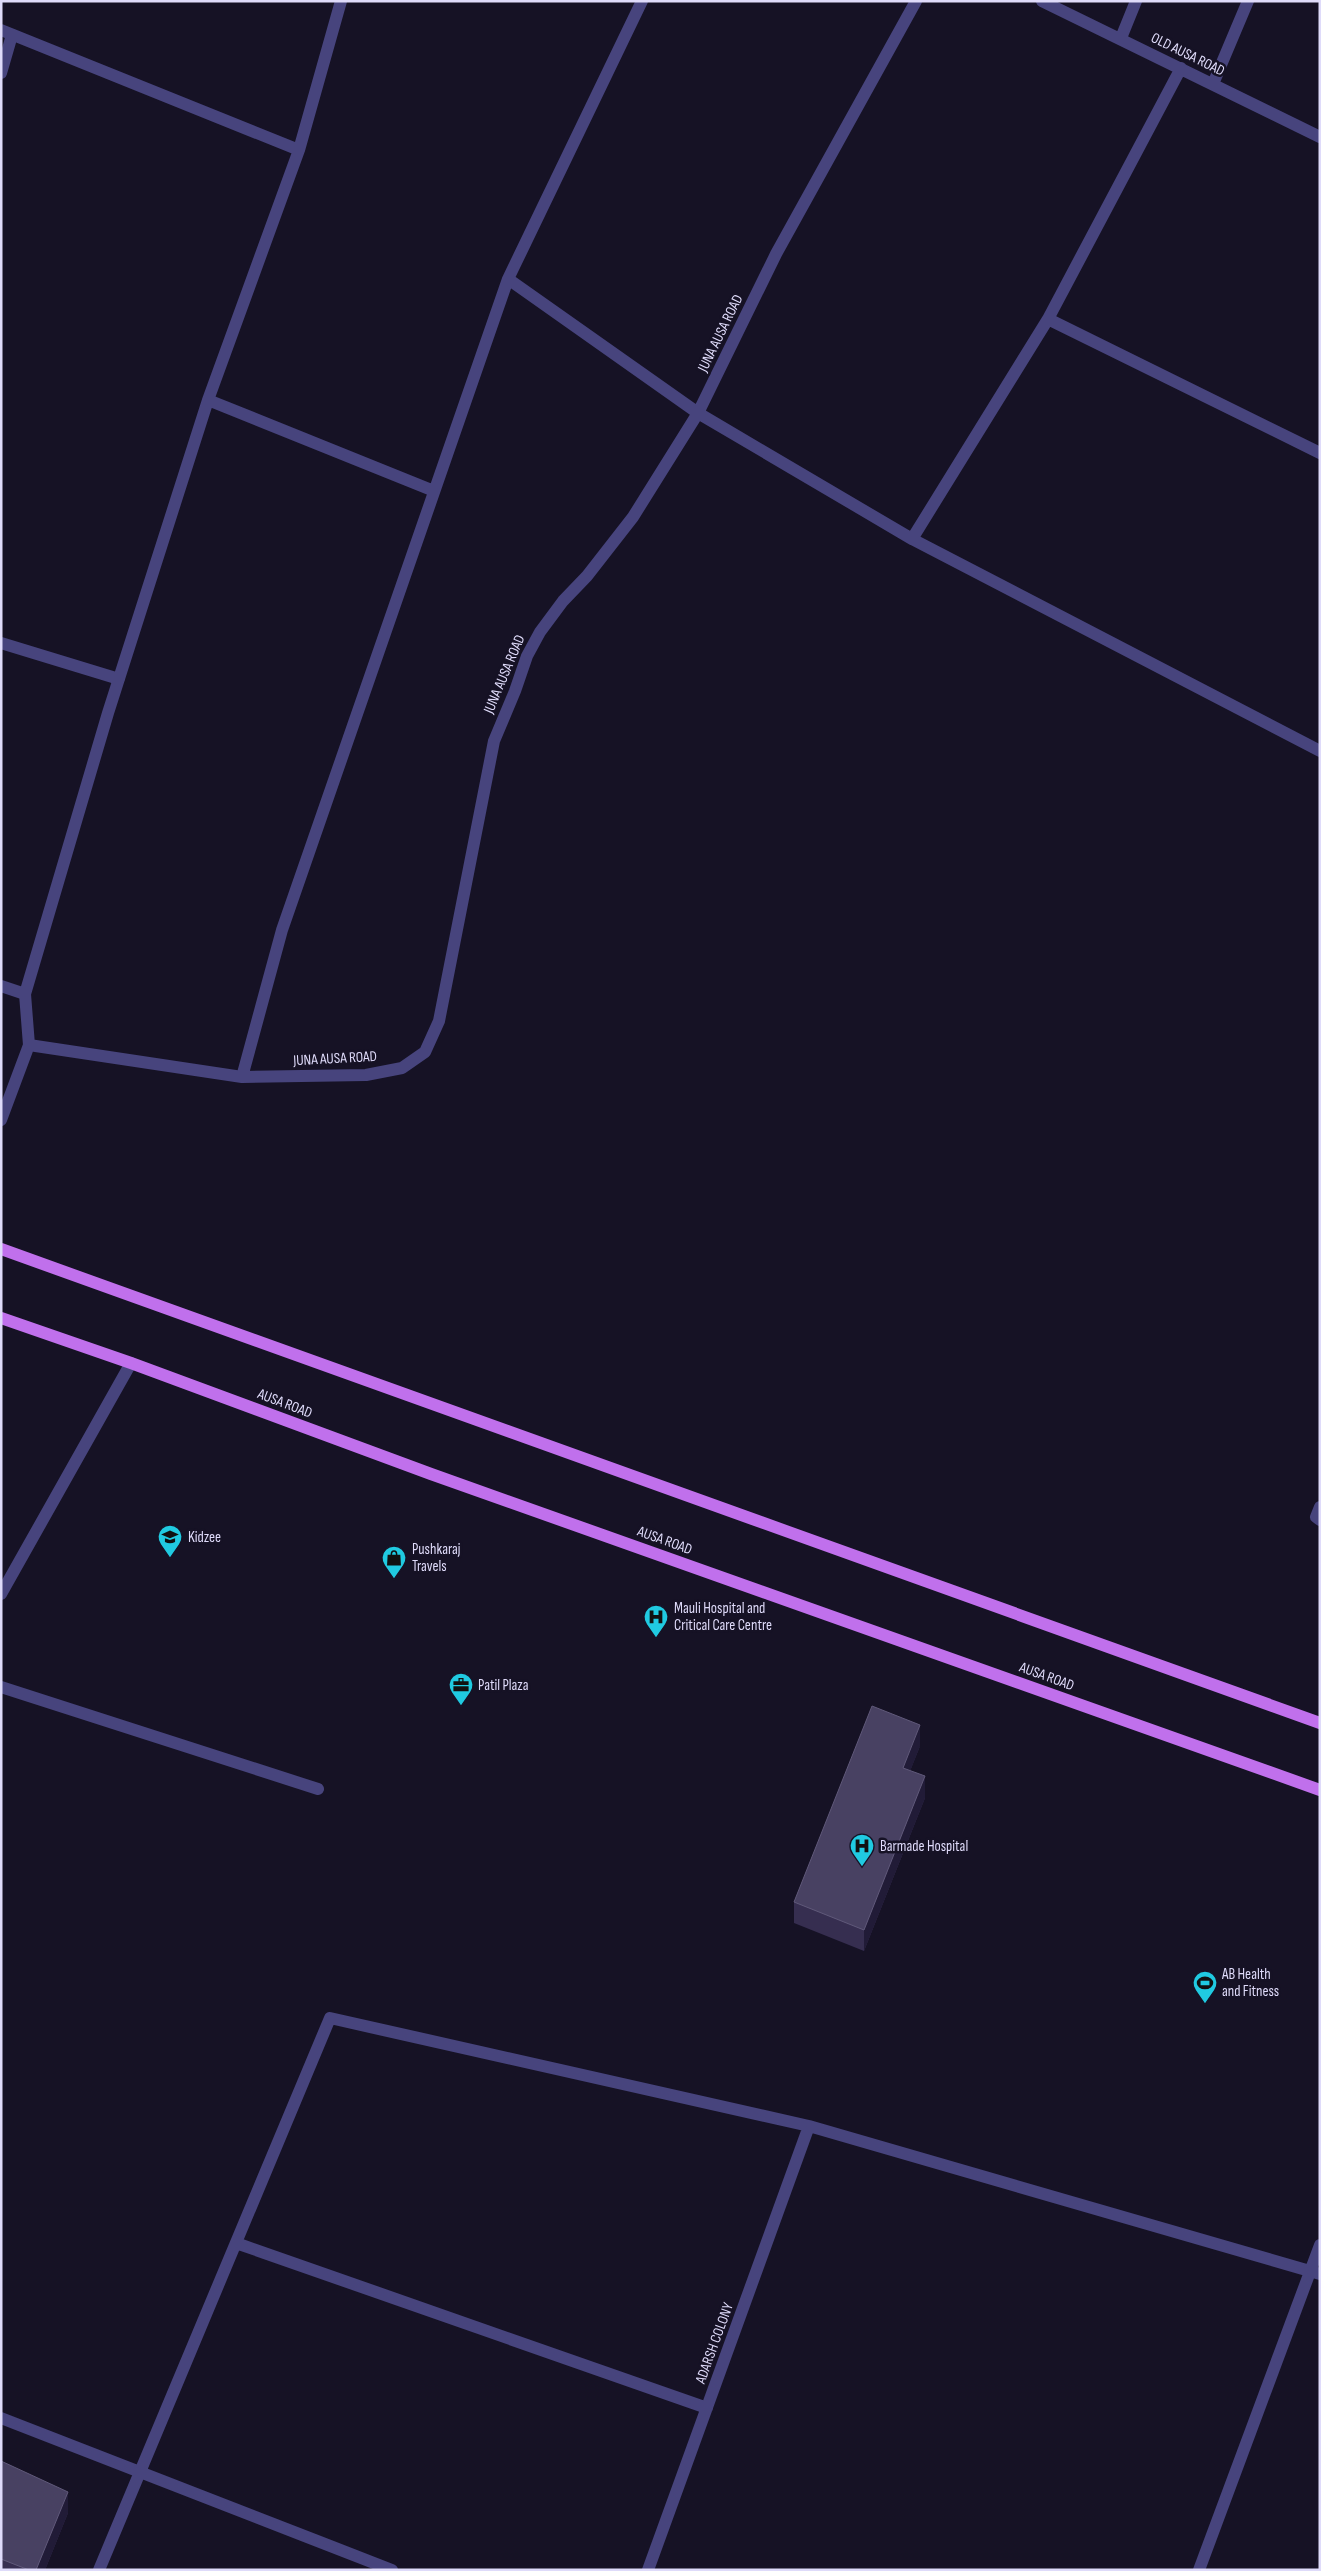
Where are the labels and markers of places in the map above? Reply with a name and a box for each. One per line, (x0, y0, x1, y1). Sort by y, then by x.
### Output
school or university icon: Kidzee (157, 1524, 183, 1558)
place label: Kidzee (188, 1528, 221, 1547)
place label: Pushkaraj Travels (412, 1540, 461, 1576)
shop icon: Pushkaraj Travels (381, 1545, 407, 1579)
place label: Mauli Hospital and Critical Care Centre (674, 1599, 772, 1635)
hospital icon: Mauli Hospital and Critical Care Centre (643, 1604, 669, 1638)
office icon: Patil Plaza (448, 1672, 474, 1706)
place label: Patil Plaza (478, 1676, 529, 1695)
hospital icon: Barmade Hospital (849, 1833, 875, 1867)
place label: Barmade Hospital (880, 1837, 968, 1856)
place label: AB Health and Fitness (1221, 1965, 1279, 2001)
sports icon: AB Health and Fitness (1192, 1970, 1218, 2004)

